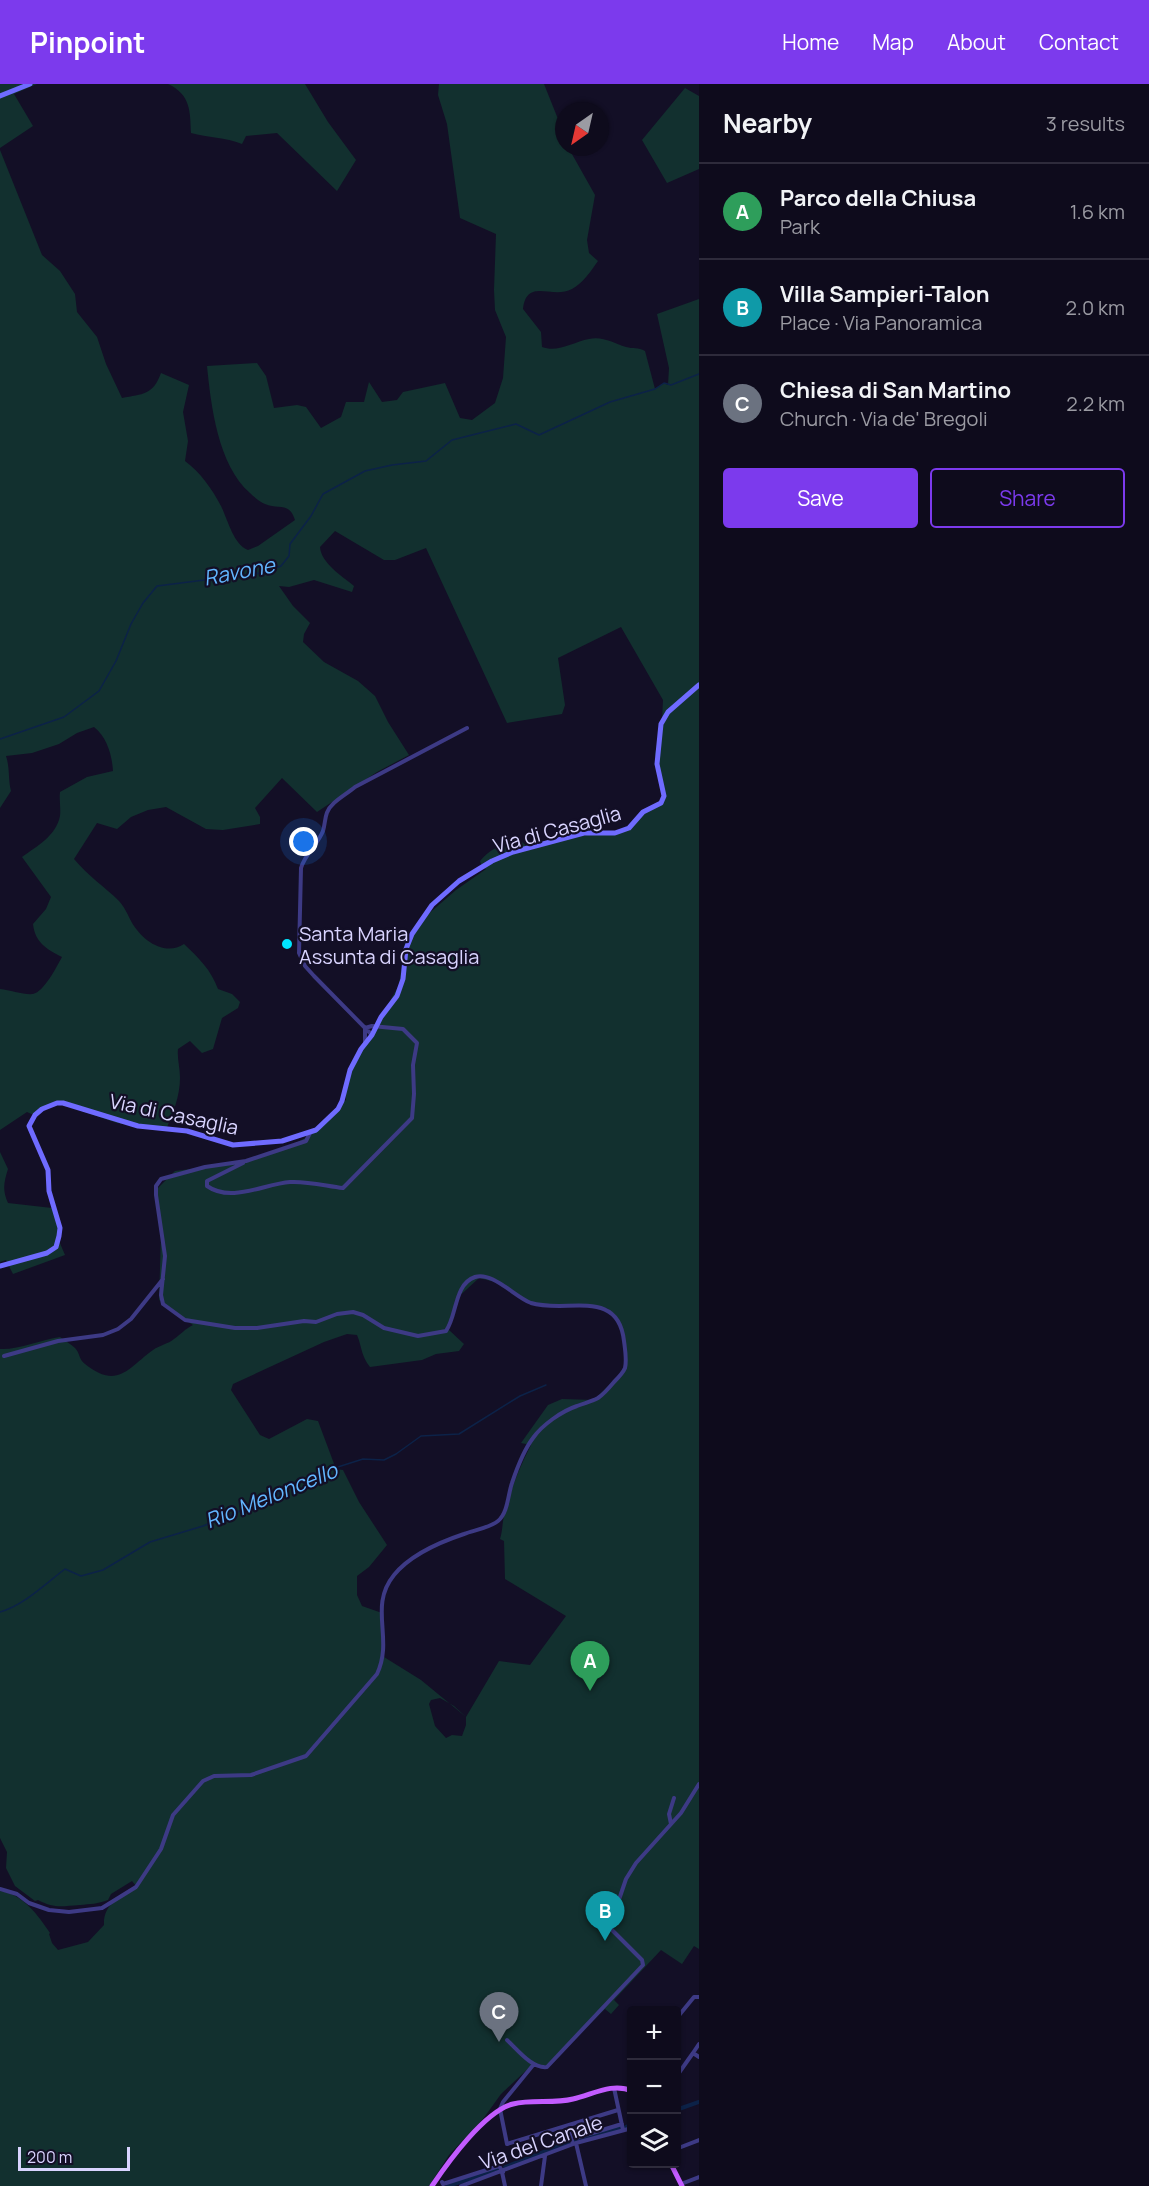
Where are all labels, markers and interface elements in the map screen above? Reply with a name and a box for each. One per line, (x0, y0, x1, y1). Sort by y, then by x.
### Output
text: Pinpoint (30, 23, 145, 61)
text: Home (782, 28, 839, 56)
text: Map (872, 28, 914, 56)
text: About (947, 28, 1006, 56)
text: Contact (1039, 28, 1119, 56)
north arrow (555, 102, 609, 156)
text: Nearby (723, 105, 812, 141)
text: 3 results (1046, 110, 1125, 137)
text: Parco della Chiusa (780, 183, 976, 213)
text: A (736, 198, 749, 225)
text: 1.6 km (1070, 198, 1125, 225)
text: Park (780, 213, 820, 240)
text: Villa Sampieri-Talon (780, 279, 990, 309)
text: B (736, 294, 749, 321)
text: 2.0 km (1065, 294, 1125, 321)
text: Place · Via Panoramica (780, 309, 982, 336)
text: Chiesa di San Martino (780, 375, 1011, 405)
text: C (735, 390, 750, 417)
text: 2.2 km (1066, 390, 1125, 417)
text: Church · Via de' Bregoli (780, 405, 988, 432)
button: Save (723, 468, 918, 528)
button: Share (930, 468, 1125, 528)
water label: Ravone (201, 550, 279, 592)
street label: Via di Casaglia (490, 799, 624, 859)
your location (289, 827, 318, 856)
place label: Santa Maria Assunta di Casaglia (299, 920, 479, 970)
marker: Santa Maria Assunta di Casaglia (280, 937, 294, 951)
street label: Via di Casaglia (107, 1087, 241, 1141)
water label: Rio Meloncello (201, 1455, 343, 1534)
pin: A (570, 1642, 610, 1691)
pin: B (586, 1892, 624, 1941)
pin: C (480, 1992, 518, 2042)
map controls (627, 2006, 681, 2168)
button: + (627, 2006, 681, 2060)
button: − (627, 2060, 681, 2114)
street label: Via del Canale (476, 2108, 606, 2176)
button: layers (627, 2114, 681, 2168)
scale bar (18, 2144, 130, 2172)
text: 200 m (27, 2146, 72, 2168)

